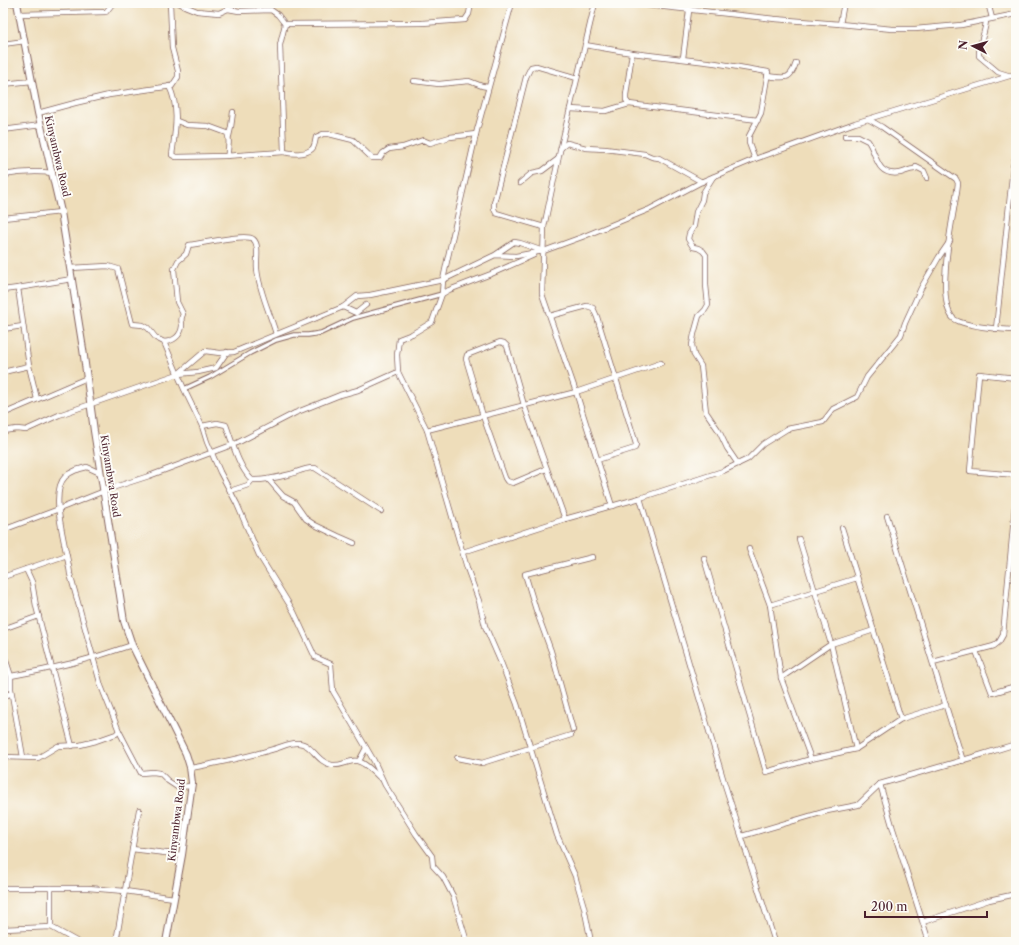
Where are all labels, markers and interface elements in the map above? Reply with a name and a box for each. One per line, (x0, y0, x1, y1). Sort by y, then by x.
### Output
north arrow (953, 26, 993, 66)
text: N (956, 39, 971, 50)
street label: Kinyambwa Road (42, 114, 73, 198)
street label: Kinyambwa Road (98, 434, 123, 518)
street label: Kinyambwa Road (165, 778, 188, 862)
scale bar (865, 893, 987, 919)
text: 200 m (871, 899, 908, 914)

